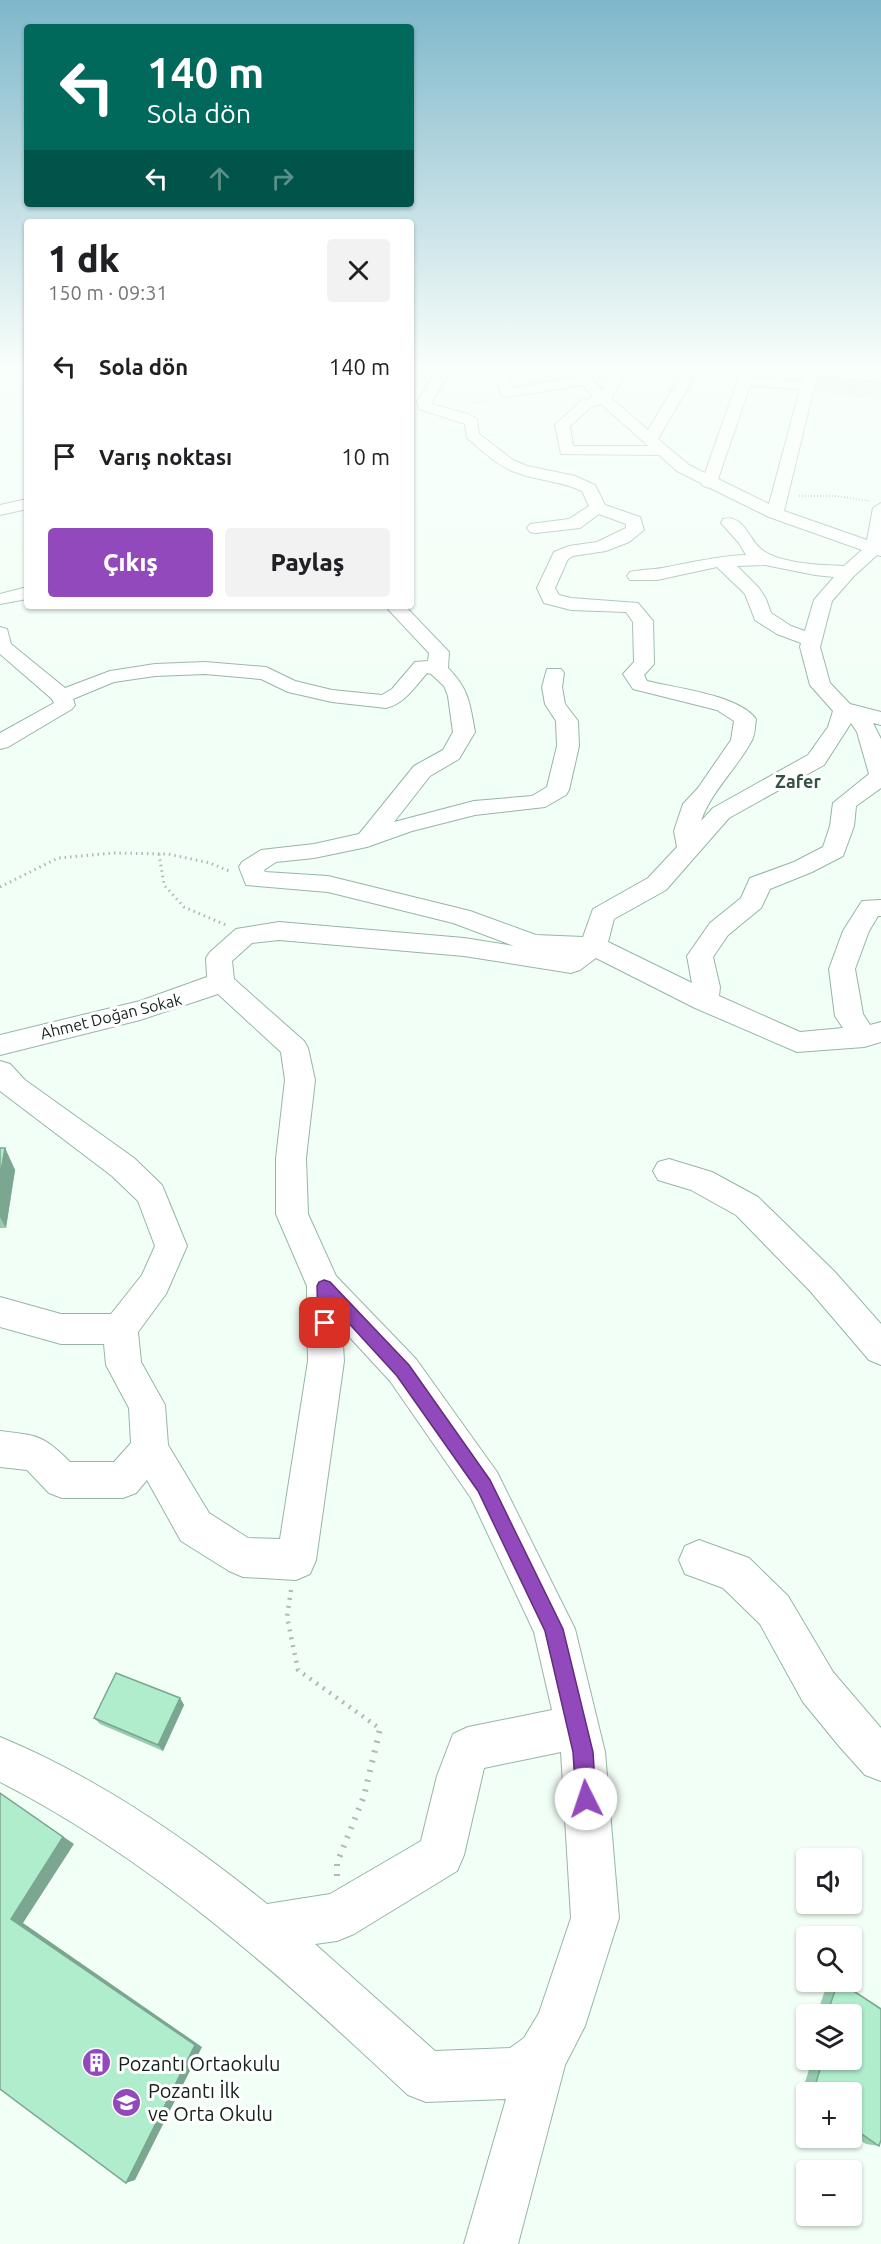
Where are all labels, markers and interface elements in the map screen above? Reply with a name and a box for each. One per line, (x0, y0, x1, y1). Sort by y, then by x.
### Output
icon: left (48, 48, 126, 126)
text: 140 m (147, 49, 264, 96)
text: Sola dön (147, 98, 251, 128)
icon: left (140, 162, 173, 195)
icon: ahead (203, 162, 236, 195)
icon: right (266, 162, 299, 195)
text: 1 dk (48, 238, 120, 279)
button: close (327, 239, 390, 302)
text: 150 m · 09:31 (48, 281, 168, 304)
icon: left (48, 350, 81, 383)
text: Sola dön (99, 354, 188, 379)
text: 140 m (329, 354, 390, 379)
icon: arrive (48, 440, 81, 473)
text: Varış noktası (99, 444, 232, 469)
text: 10 m (341, 444, 390, 469)
button: Çıkış (48, 528, 213, 597)
button: Paylaş (225, 528, 390, 597)
district label: Zafer (775, 771, 821, 791)
street label: Ahmet Doğan Sokak (38, 990, 184, 1042)
pin (299, 1297, 350, 1348)
icon: arrive (308, 1306, 341, 1339)
position arrow (554, 1767, 618, 1831)
map controls (796, 1848, 862, 2226)
button: sound (796, 1848, 862, 1914)
button: search (796, 1926, 862, 1992)
button: layers (796, 2004, 862, 2070)
building icon: Pozantı Ortaokulu (81, 2047, 113, 2079)
place label: Pozantı Ortaokulu (118, 2052, 280, 2075)
place label: Pozantı İlk ve Orta Okulu (148, 2079, 273, 2125)
button: + (796, 2082, 862, 2148)
school or university icon: Pozantı İlk ve Orta Okulu (111, 2086, 143, 2118)
button: − (796, 2160, 862, 2226)

